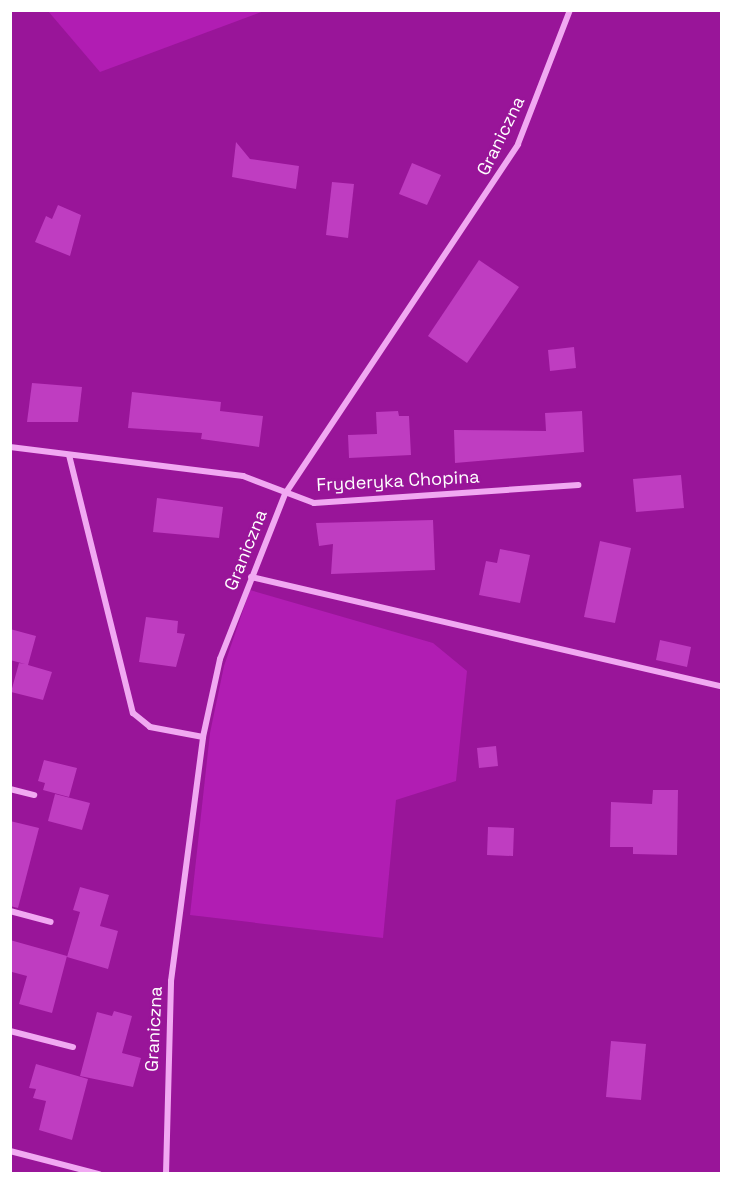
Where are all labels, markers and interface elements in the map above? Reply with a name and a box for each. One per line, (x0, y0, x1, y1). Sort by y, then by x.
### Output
street label: Graniczna (473, 93, 529, 179)
street label: Fryderyka Chopina (316, 466, 480, 496)
street label: Graniczna (220, 506, 272, 594)
street label: Graniczna (141, 986, 167, 1072)

